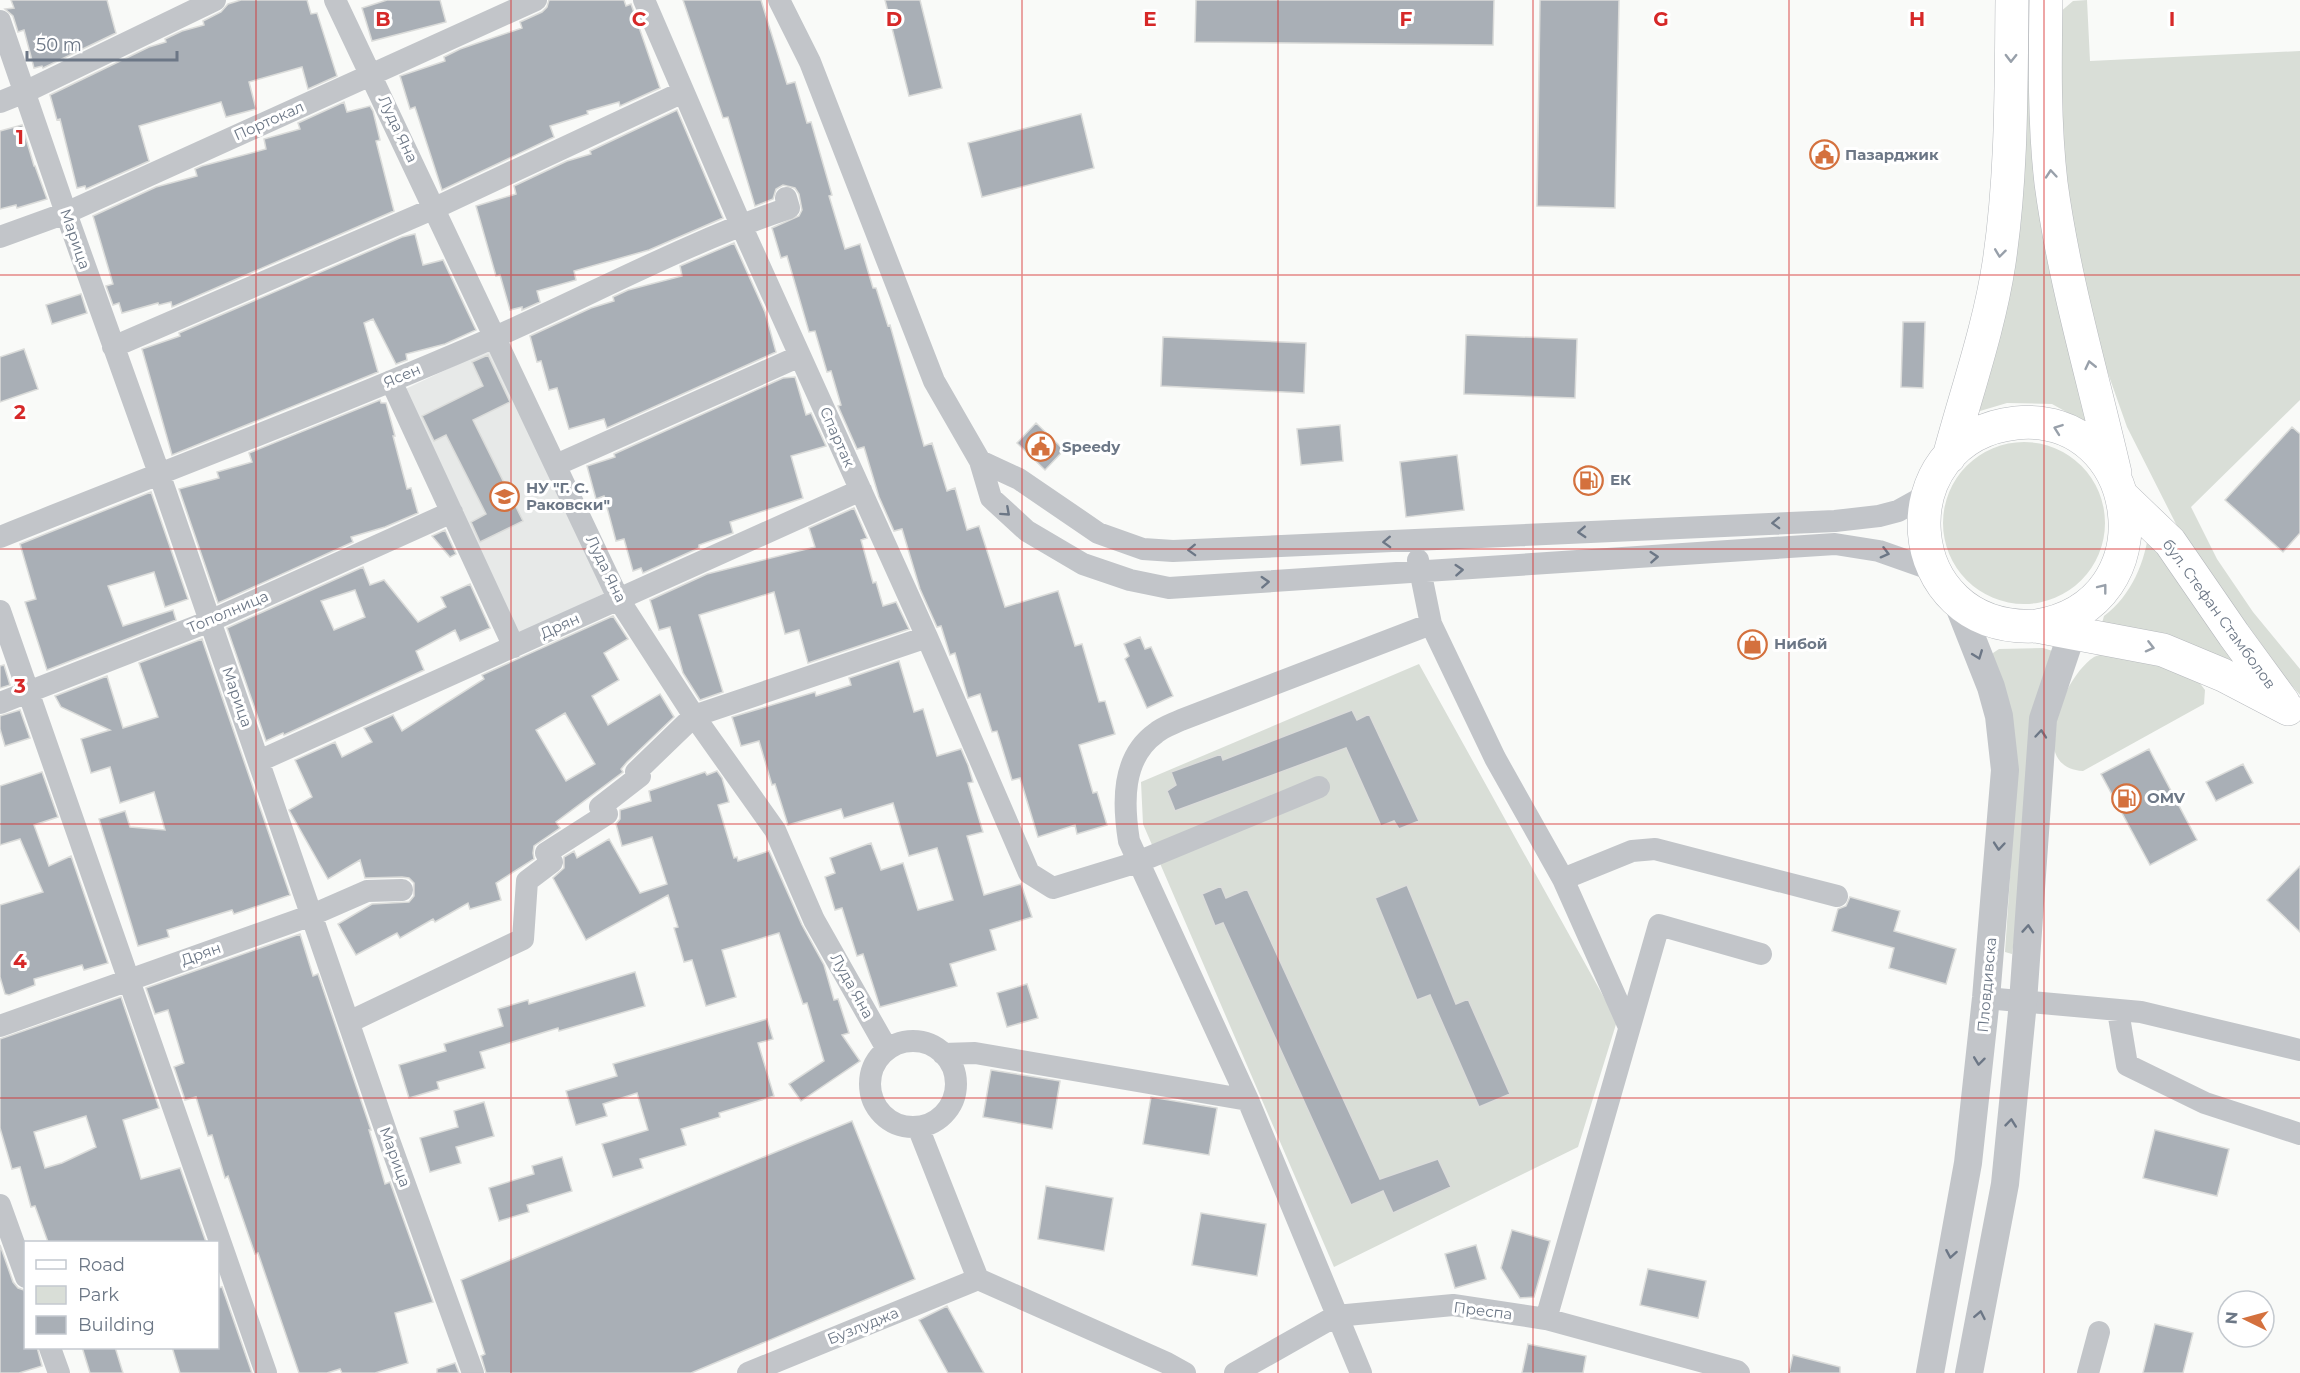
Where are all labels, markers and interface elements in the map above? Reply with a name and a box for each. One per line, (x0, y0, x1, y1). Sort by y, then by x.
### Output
text: B (375, 7, 391, 31)
text: C (632, 7, 647, 31)
text: D (886, 7, 902, 31)
text: E (1143, 7, 1157, 31)
text: F (1400, 7, 1413, 31)
text: G (1653, 7, 1669, 31)
text: H (1909, 7, 1925, 31)
text: I (2169, 7, 2175, 31)
scale bar (27, 24, 177, 62)
text: 50 m (36, 34, 82, 56)
one-way arrow (2005, 54, 2017, 63)
street label: Луда Яна (375, 92, 422, 165)
street label: Портокал (231, 97, 307, 144)
text: 1 (16, 125, 24, 149)
public building icon: Пазарджик (1808, 139, 1840, 171)
place label: Пазарджик (1845, 145, 1939, 164)
one-way arrow (2045, 170, 2058, 179)
street label: Марица (56, 206, 95, 272)
one-way arrow (1994, 248, 2007, 258)
street label: Ясен (380, 359, 423, 392)
one-way arrow (2084, 360, 2097, 370)
text: 2 (14, 400, 26, 424)
street label: Спартак (816, 404, 859, 470)
one-way arrow (2053, 423, 2064, 436)
public building icon: Speedy (1025, 431, 1057, 463)
place label: Speedy (1062, 437, 1121, 456)
fuel station icon: ЕК (1573, 464, 1605, 496)
place label: ЕК (1610, 470, 1631, 489)
place label: НУ "Г. С. Раковски" (526, 478, 610, 514)
school or university icon: НУ "Г. С. Раковски" (489, 481, 521, 513)
one-way arrow (999, 505, 1010, 516)
one-way arrow (1772, 517, 1781, 529)
one-way arrow (1577, 525, 1586, 538)
street label: Луда Яна (582, 532, 631, 605)
one-way arrow (1382, 535, 1391, 548)
street label: бул. Стефан Стамболов (2159, 535, 2280, 693)
one-way arrow (1188, 544, 1197, 557)
one-way arrow (1880, 546, 1890, 559)
one-way arrow (1649, 551, 1658, 564)
one-way arrow (1455, 564, 1464, 577)
one-way arrow (1260, 576, 1269, 589)
one-way arrow (2096, 584, 2107, 595)
street label: Тополница (184, 586, 271, 637)
street label: Дрян (537, 608, 582, 643)
shop icon: Нибой (1737, 628, 1769, 660)
place label: Нибой (1774, 634, 1827, 653)
one-way arrow (2145, 640, 2155, 653)
one-way arrow (1971, 650, 1984, 660)
street label: Марица (218, 664, 257, 730)
text: 3 (13, 674, 26, 698)
one-way arrow (2034, 730, 2047, 739)
fuel station icon: OMV (2110, 782, 2142, 814)
place label: OMV (2147, 788, 2186, 807)
one-way arrow (1993, 842, 2006, 851)
one-way arrow (2021, 924, 2034, 933)
street label: Пловдивска (1973, 937, 2000, 1033)
street label: Дрян (178, 938, 223, 969)
text: 4 (13, 949, 27, 973)
street label: Луда Яна (827, 950, 878, 1022)
one-way arrow (1974, 1057, 1986, 1066)
one-way arrow (2004, 1119, 2017, 1128)
street label: Марица (376, 1124, 415, 1190)
legend (24, 1241, 219, 1349)
one-way arrow (1945, 1249, 1958, 1259)
text: Road (78, 1254, 125, 1276)
text: Park (78, 1284, 119, 1306)
north arrow (2216, 1289, 2276, 1349)
street label: Преспа (1452, 1297, 1514, 1324)
street label: Бузлуджа (824, 1303, 901, 1348)
text: N (2222, 1310, 2242, 1325)
one-way arrow (1973, 1311, 1986, 1321)
text: Building (78, 1314, 155, 1336)

